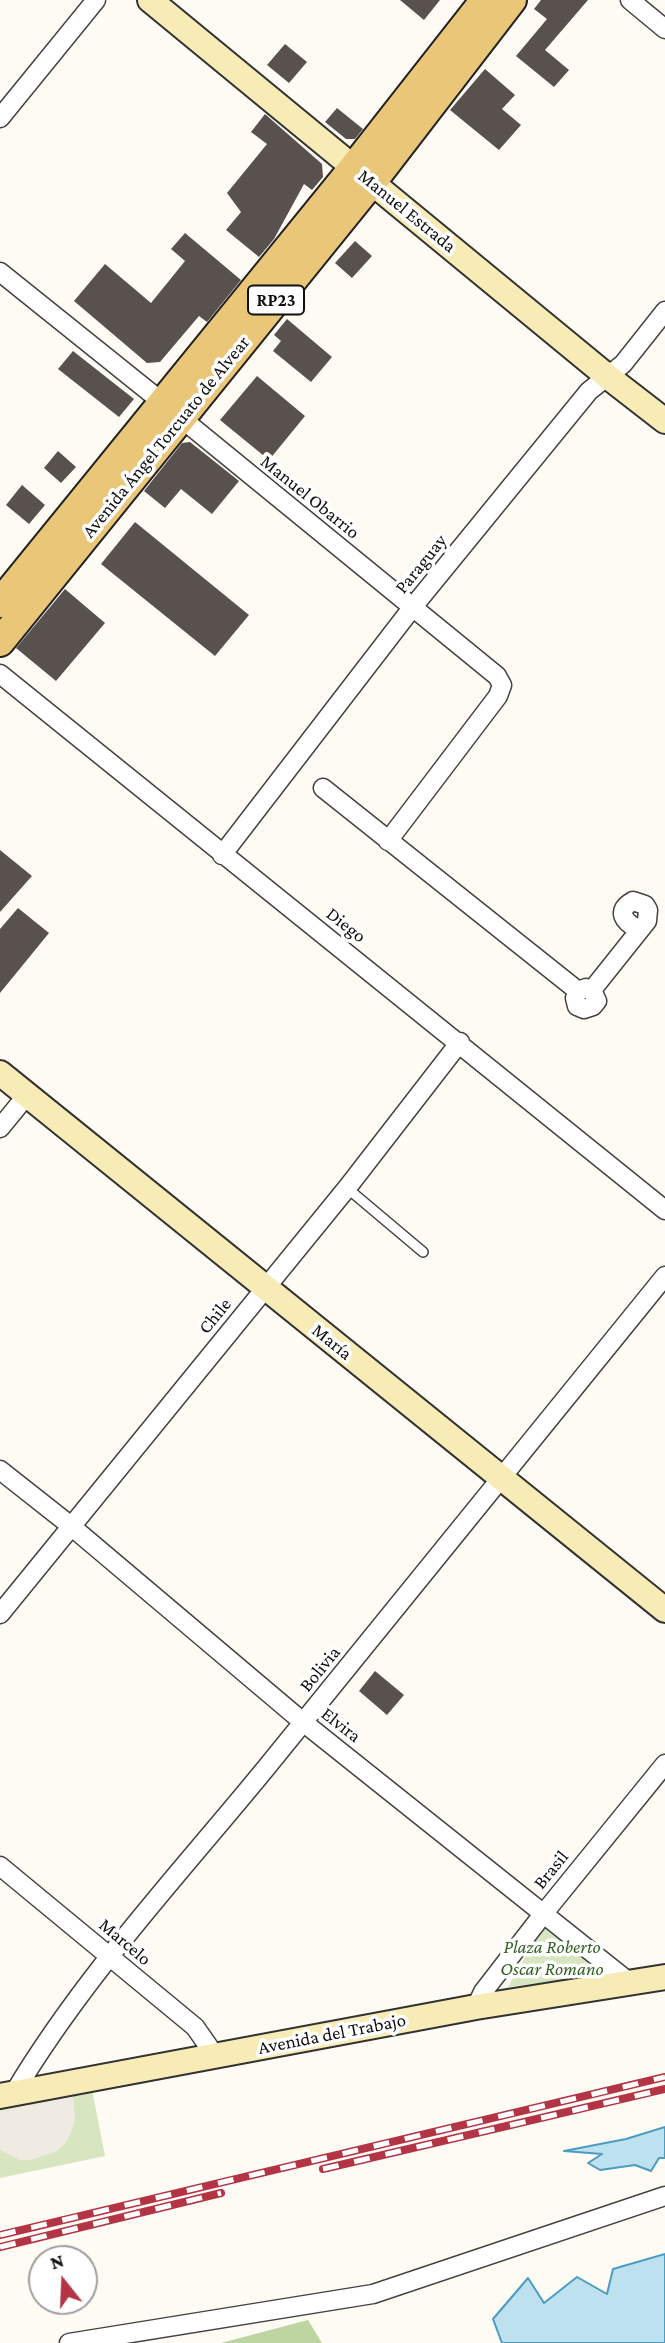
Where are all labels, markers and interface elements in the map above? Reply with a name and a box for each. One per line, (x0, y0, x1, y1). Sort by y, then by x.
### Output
street label: Manuel Estrada (353, 164, 461, 258)
road number: RP23 (248, 286, 304, 314)
street label: Avenida Ángel Torcuato de Alvear (77, 331, 255, 543)
street label: Manuel Obarrio (256, 450, 364, 544)
street label: Paraguay (390, 530, 452, 598)
street label: Diego (321, 902, 371, 948)
street label: Chile (194, 1293, 236, 1339)
street label: María (307, 1319, 357, 1365)
street label: Bolivia (295, 1641, 345, 1697)
street label: Elvira (317, 1702, 365, 1748)
street label: Brasil (529, 1846, 573, 1894)
street label: Marcelo (94, 1914, 156, 1970)
park label: Plaza Roberto Oscar Romano (500, 1936, 604, 1980)
street label: Avenida del Trabajo (256, 2009, 408, 2059)
north arrow (28, 2245, 98, 2315)
text: N (48, 2249, 66, 2273)

